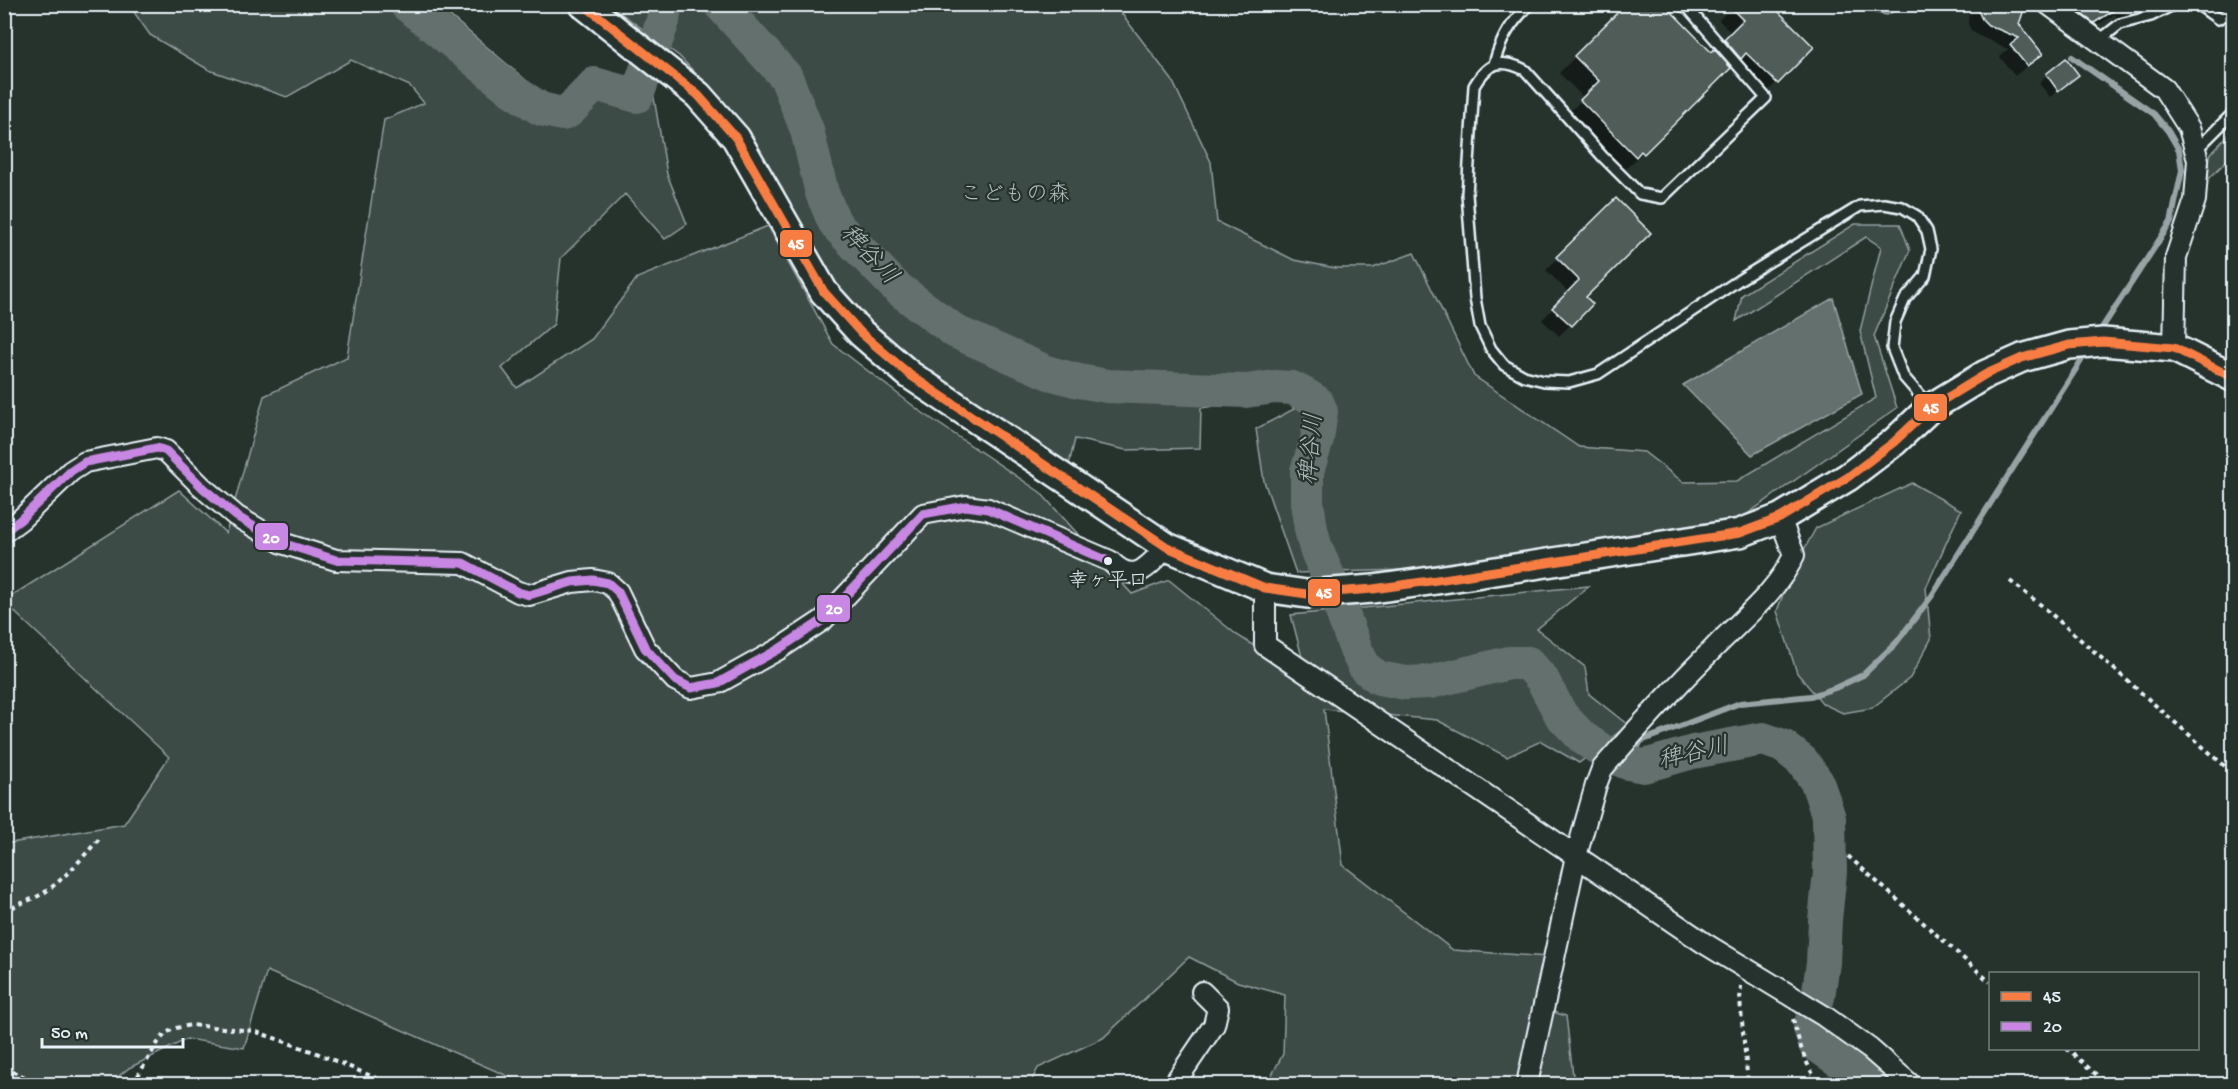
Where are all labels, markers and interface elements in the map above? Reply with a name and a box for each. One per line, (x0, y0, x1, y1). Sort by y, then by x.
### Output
park label: こどもの森 (960, 182, 1070, 209)
water label: 稗谷川 (833, 219, 904, 292)
line badge: 45 (779, 229, 813, 258)
text: 45 (787, 237, 805, 256)
line badge: 45 (1913, 393, 1948, 422)
text: 45 (1922, 401, 1940, 420)
water label: 稗谷川 (1294, 412, 1331, 486)
line badge: 20 (254, 522, 289, 551)
text: 20 (263, 531, 279, 550)
marker: 幸ヶ平口 (1102, 555, 1114, 567)
place label: 幸ヶ平口 (1068, 569, 1148, 594)
line badge: 45 (1307, 578, 1341, 607)
text: 45 (1315, 586, 1333, 605)
line badge: 20 (816, 594, 851, 623)
text: 20 (826, 602, 842, 621)
water label: 稗谷川 (1655, 732, 1732, 777)
legend (1989, 972, 2199, 1050)
text: 45 (2043, 988, 2061, 1009)
scale bar (42, 1011, 183, 1049)
text: 20 (2043, 1018, 2062, 1039)
text: 50 m (51, 1024, 88, 1045)

